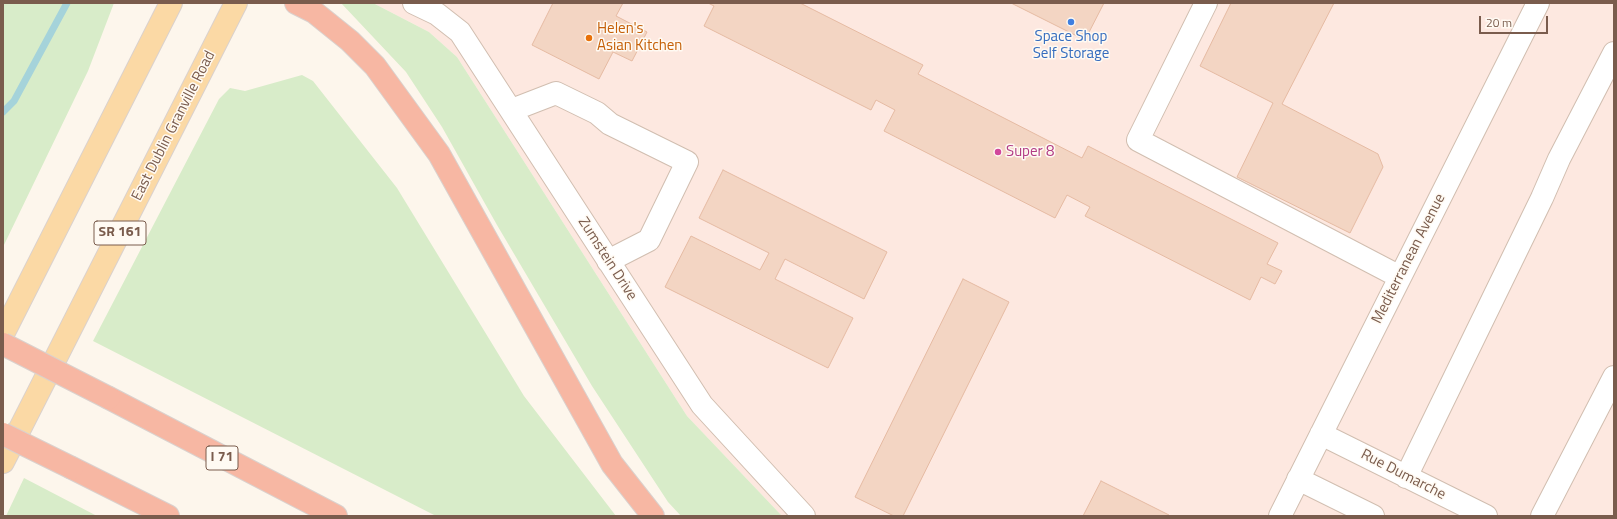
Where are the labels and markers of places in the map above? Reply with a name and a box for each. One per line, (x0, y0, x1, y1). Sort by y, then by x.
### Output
marker: Space Shop Self Storage (1066, 17, 1076, 27)
place label: Helen's Asian Kitchen (597, 20, 682, 55)
place label: Space Shop Self Storage (1033, 28, 1109, 63)
marker: Helen's Asian Kitchen (584, 33, 594, 43)
place label: Super 8 (1006, 143, 1054, 161)
marker: Super 8 (993, 147, 1003, 157)

